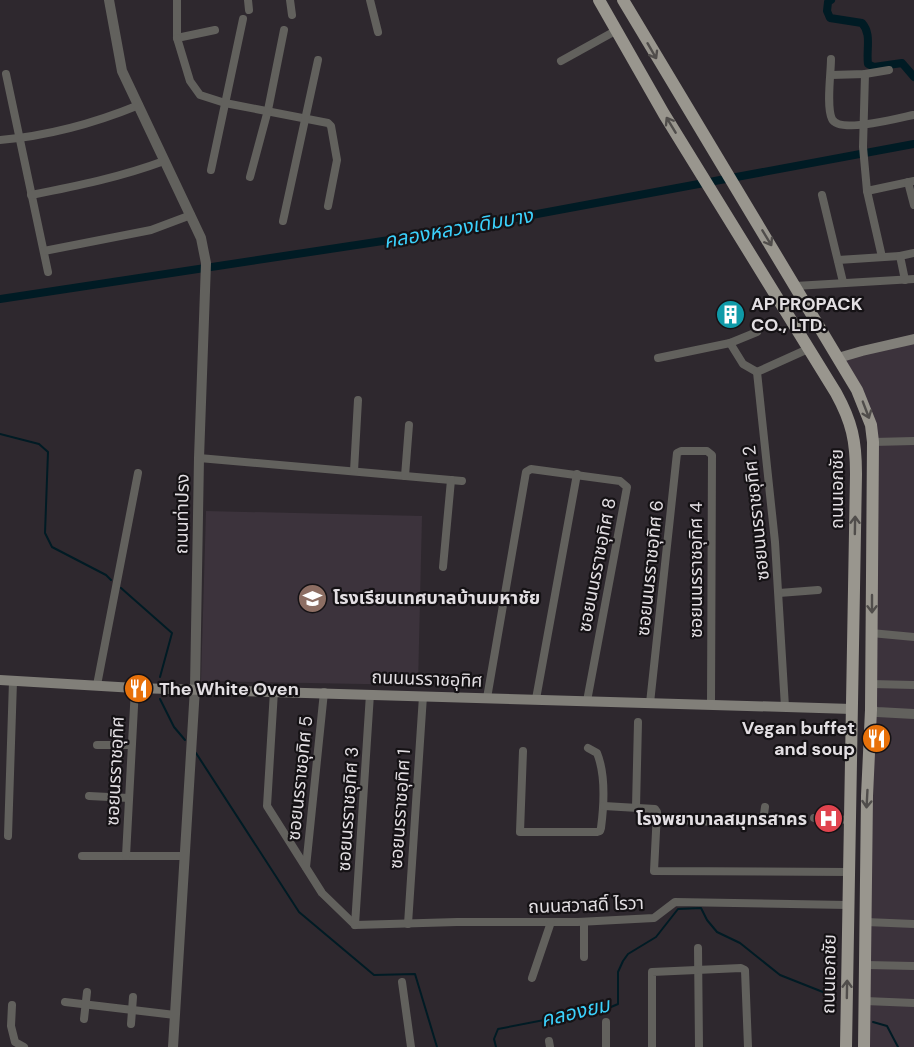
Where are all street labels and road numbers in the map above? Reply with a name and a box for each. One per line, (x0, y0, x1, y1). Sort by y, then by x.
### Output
street label: ซอยนนรราชอุทิศ 2 (737, 444, 775, 582)
street label: ถนนเอกชัย (825, 449, 849, 529)
street label: ถนนท่าปรง (169, 474, 195, 554)
street label: ซอยนนรราชอุทิศ 8 (572, 496, 622, 634)
street label: ซอยนนรราชอุทิศ 6 (631, 499, 669, 637)
street label: ซอยนนรราชอุทิศ 4 (684, 502, 708, 638)
street label: ถนนนรราชอุทิศ (371, 665, 483, 693)
street label: ซอยนรราชอุทิศ 5 (282, 714, 318, 842)
street label: ซอยนรราชอุทิศ (100, 716, 130, 826)
street label: ซอยนรราชอุทิศ 3 (332, 746, 364, 872)
street label: ซอยนรราชอุทิศ 1 (384, 748, 416, 870)
street label: ถนนสวาสดิ์ ไรวา (528, 891, 644, 919)
street label: ถนนเอกชัย (816, 934, 842, 1014)

